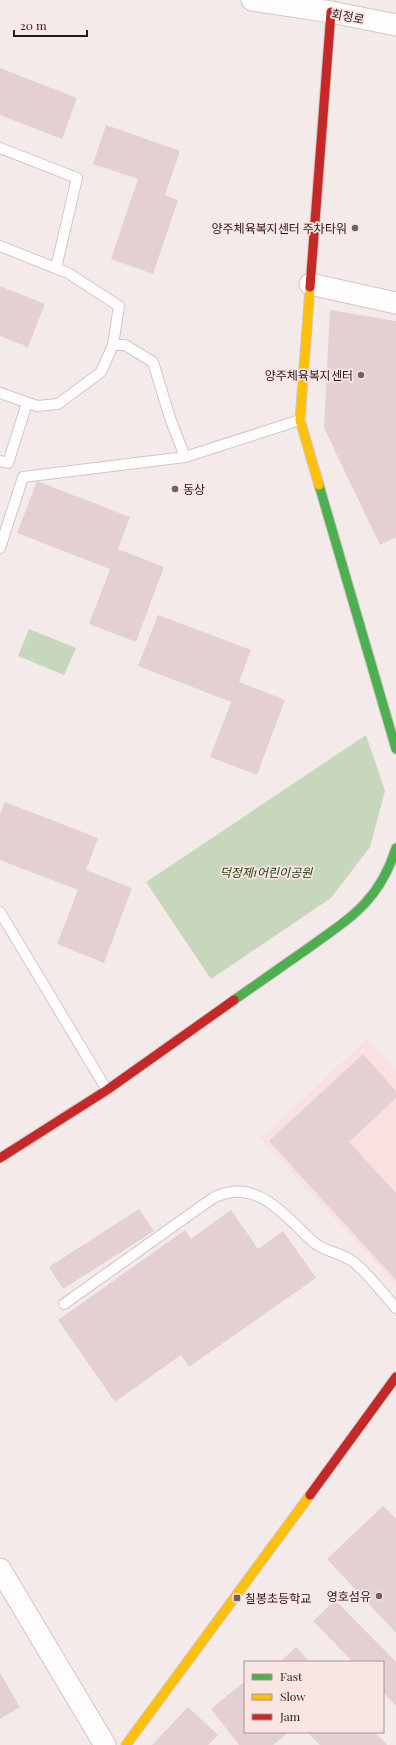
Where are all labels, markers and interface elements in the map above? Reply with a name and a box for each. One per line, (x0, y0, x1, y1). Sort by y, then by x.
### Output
street label: 회정로 (330, 5, 366, 27)
scale bar (14, 12, 87, 38)
text: 20 m (20, 17, 47, 33)
place label: 양주체육복지센터 주차타워 (212, 220, 347, 236)
marker: 양주체육복지센터 주차타워 (350, 223, 360, 233)
place label: 양주체육복지센터 (265, 367, 353, 383)
marker: 양주체육복지센터 (356, 370, 366, 380)
place label: 동상 (183, 481, 205, 497)
marker: 동상 (170, 484, 180, 494)
park label: 덕정제1어린이공원 (220, 864, 313, 880)
place label: 영호섬유 (327, 1588, 371, 1604)
place label: 칠봉초등학교 (245, 1590, 311, 1606)
marker: 영호섬유 (374, 1591, 384, 1601)
marker: 칠봉초등학교 (232, 1593, 242, 1603)
legend (244, 1661, 384, 1733)
text: Fast (280, 1668, 303, 1684)
text: Slow (280, 1688, 306, 1704)
text: Jam (279, 1708, 301, 1724)

